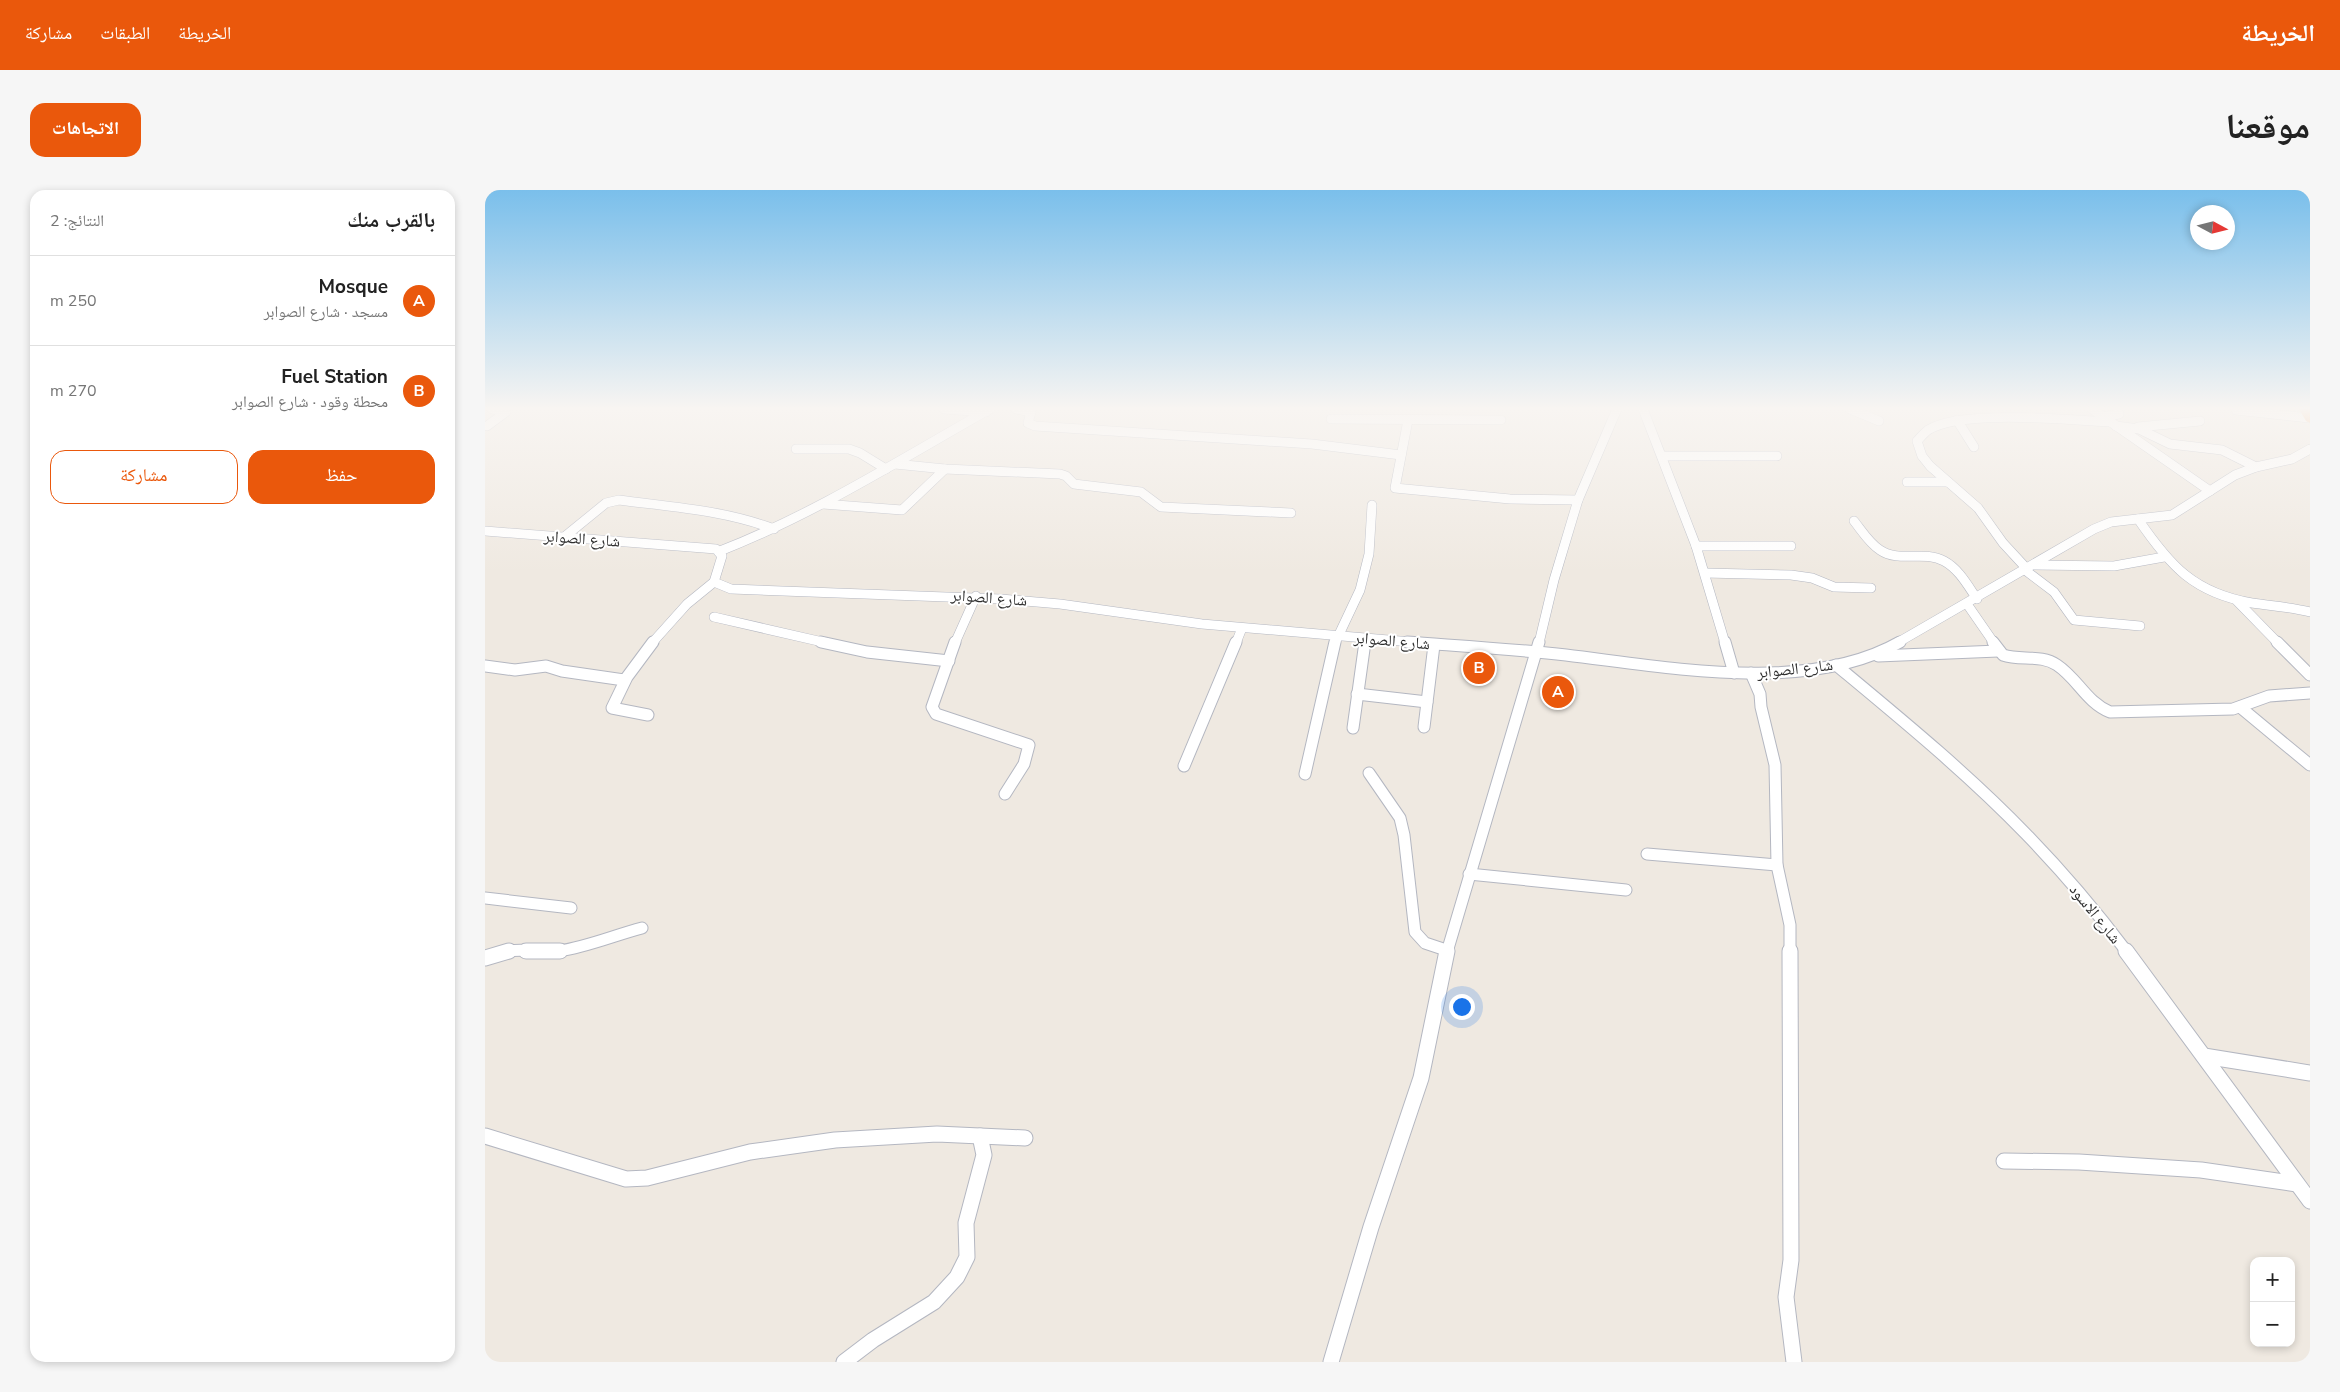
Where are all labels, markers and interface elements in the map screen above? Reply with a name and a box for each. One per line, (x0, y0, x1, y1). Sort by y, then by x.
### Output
text: الخريطة (2241, 17, 2315, 49)
text: مشاركة (25, 21, 72, 45)
text: الطبقات (100, 21, 150, 45)
text: الخريطة (178, 21, 231, 45)
button: الاتجاهات (30, 103, 141, 157)
text: موقعنا (2225, 103, 2310, 150)
north arrow (2190, 205, 2235, 250)
text: بالقرب منك (347, 206, 435, 234)
text: النتائج: 2 (50, 210, 104, 232)
text: Mosque (319, 274, 388, 300)
text: 250 m (50, 290, 97, 312)
text: A (413, 290, 425, 312)
text: مسجد · شارع الصوابر (264, 301, 388, 323)
text: Fuel Station (281, 364, 388, 390)
text: 270 m (50, 380, 97, 402)
text: B (414, 380, 425, 402)
text: محطة وقود · شارع الصوابر (232, 391, 388, 413)
button: مشاركة (50, 450, 238, 504)
button: حفظ (248, 450, 435, 504)
street label: شارع الصوابر (542, 525, 621, 553)
street label: شارع الصوابر (949, 584, 1028, 612)
street label: شارع الصوابر (1352, 627, 1431, 655)
pin: B (1463, 649, 1495, 687)
street label: شارع الصوابر (1755, 654, 1834, 684)
pin: A (1542, 673, 1574, 711)
street label: شارع الاسود (2064, 879, 2126, 949)
your location (1449, 994, 1475, 1020)
map controls (2250, 1257, 2295, 1347)
button: + (2250, 1257, 2295, 1302)
button: − (2250, 1302, 2295, 1347)

